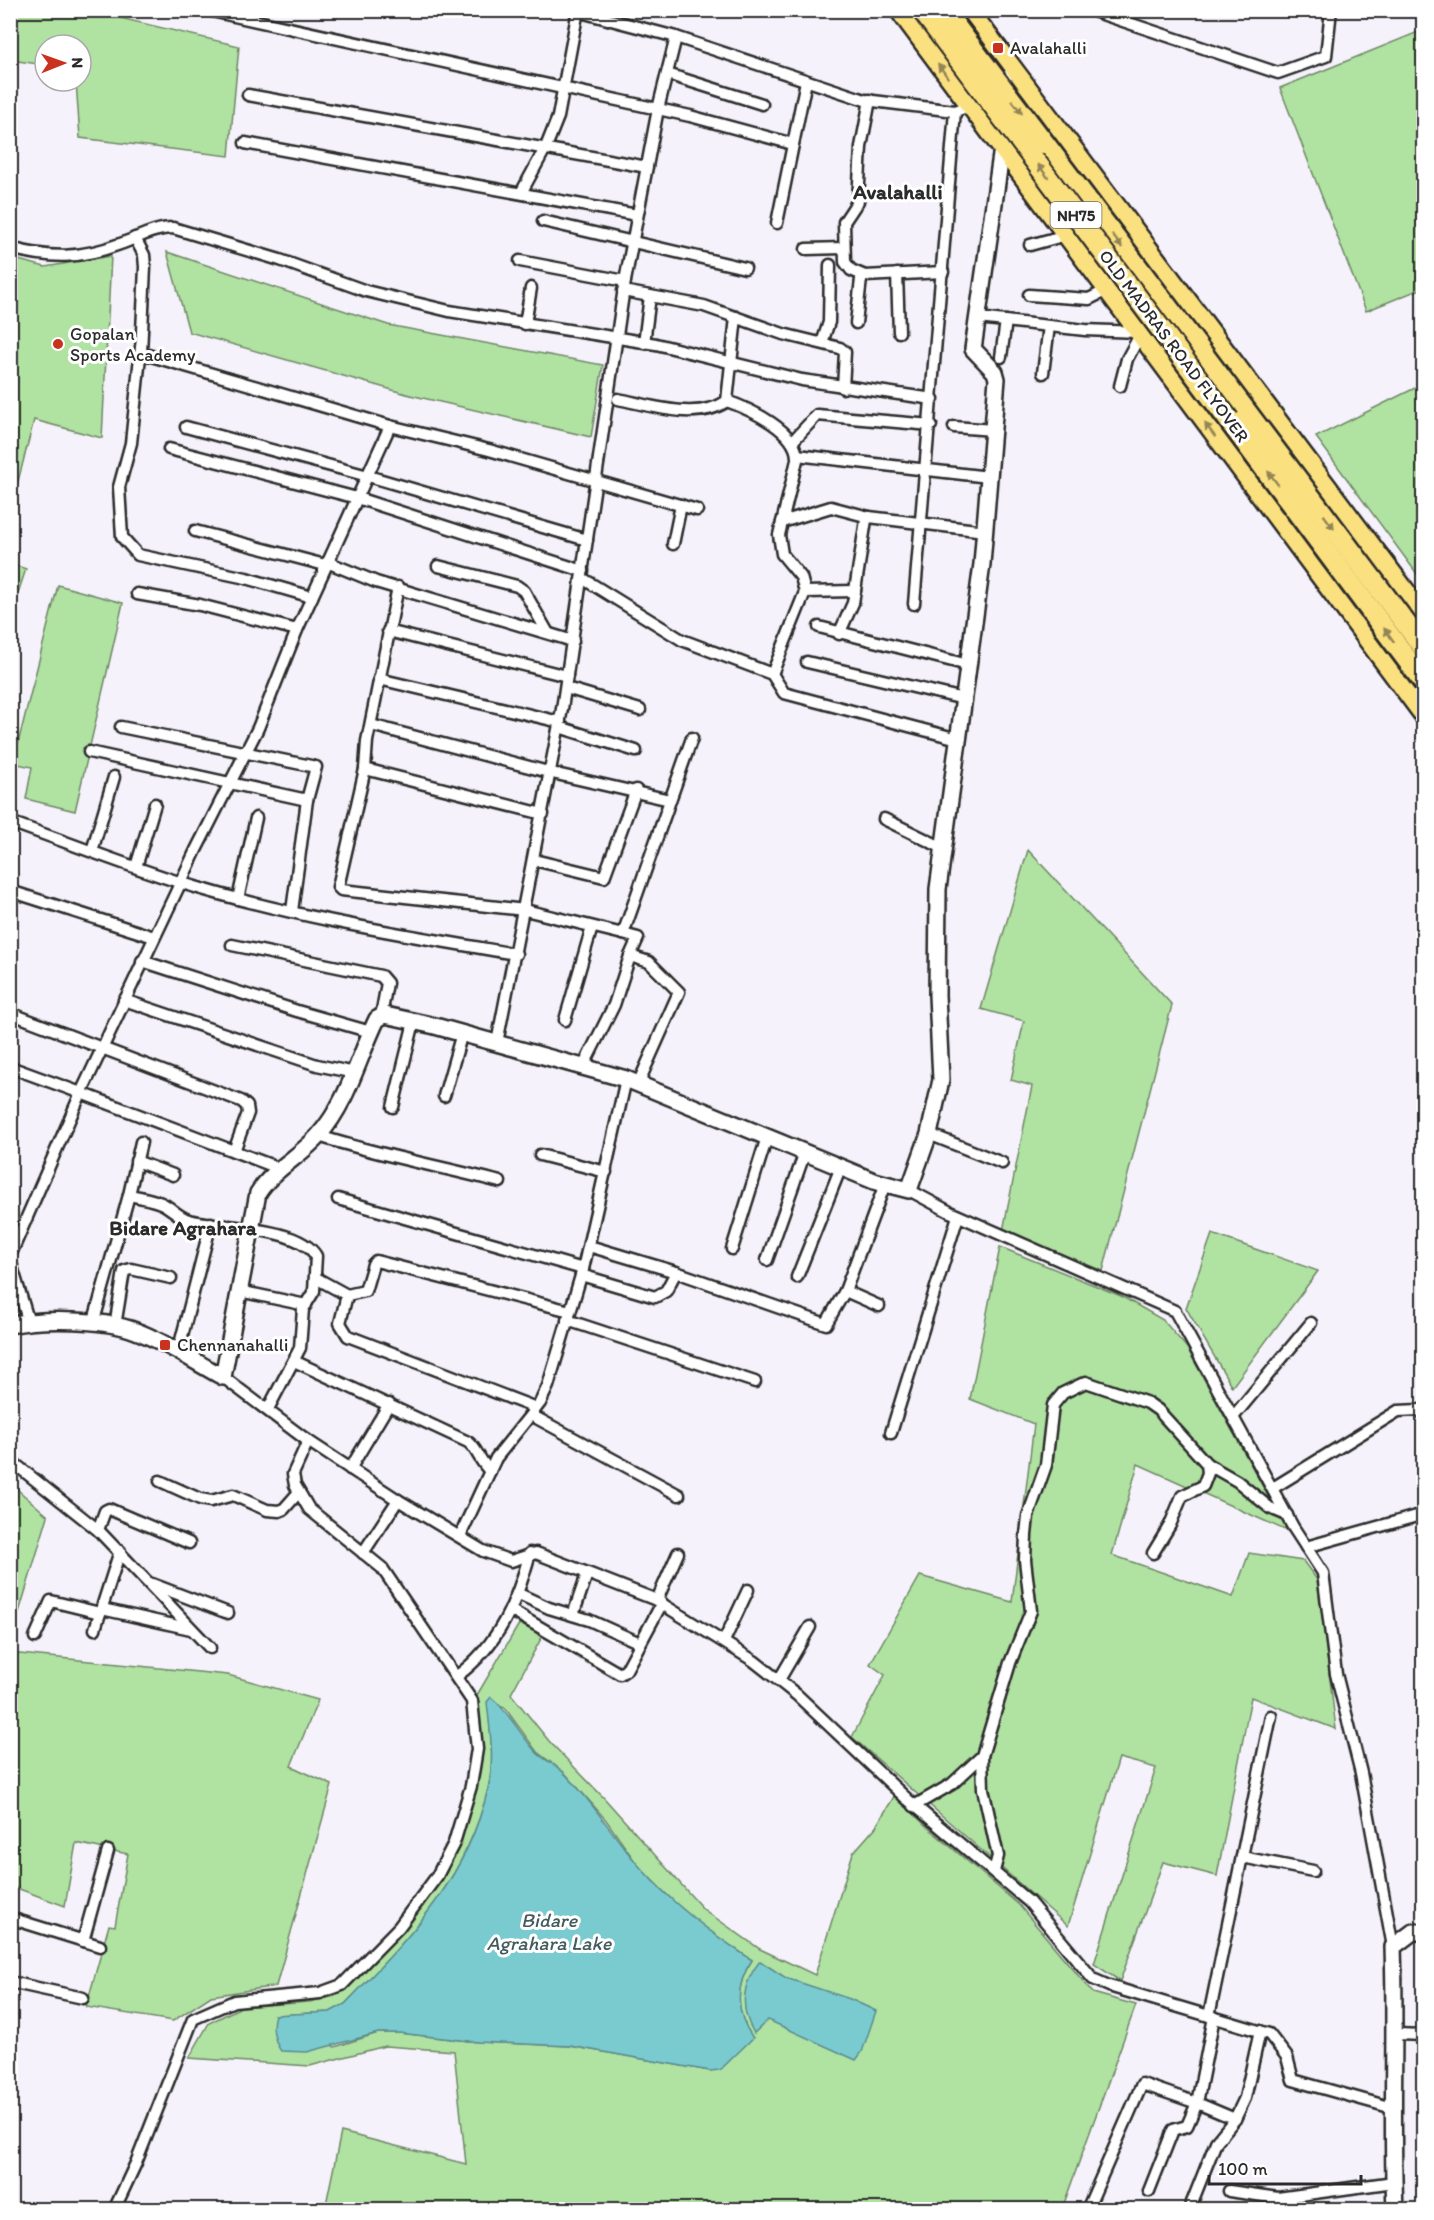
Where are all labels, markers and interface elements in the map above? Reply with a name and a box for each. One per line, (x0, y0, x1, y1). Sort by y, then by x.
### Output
north arrow (33, 33, 93, 93)
place label: Avalahalli (1010, 37, 1087, 59)
marker: Avalahalli (991, 41, 1005, 55)
text: N (68, 57, 87, 68)
one-way arrow (938, 63, 950, 78)
one-way arrow (1010, 100, 1022, 115)
one-way arrow (1037, 164, 1049, 180)
district label: Avalahalli (852, 179, 943, 204)
road number: NH75 (1050, 202, 1102, 228)
one-way arrow (1111, 232, 1123, 248)
street label: OLD MADRAS ROAD FLYOVER (1094, 245, 1254, 447)
place label: Gopalan Sports Academy (70, 323, 196, 366)
marker: Gopalan Sports Academy (51, 337, 65, 351)
one-way arrow (1205, 422, 1217, 437)
one-way arrow (1267, 470, 1280, 486)
one-way arrow (1323, 514, 1335, 530)
one-way arrow (1383, 627, 1395, 643)
district label: Bidare Agrahara (109, 1215, 258, 1241)
place label: Chennanahalli (177, 1334, 288, 1356)
marker: Chennanahalli (158, 1338, 172, 1352)
water label: Bidare Agrahara Lake (487, 1908, 613, 1955)
scale bar (1209, 2148, 1360, 2186)
text: 100 m (1218, 2158, 1268, 2180)

